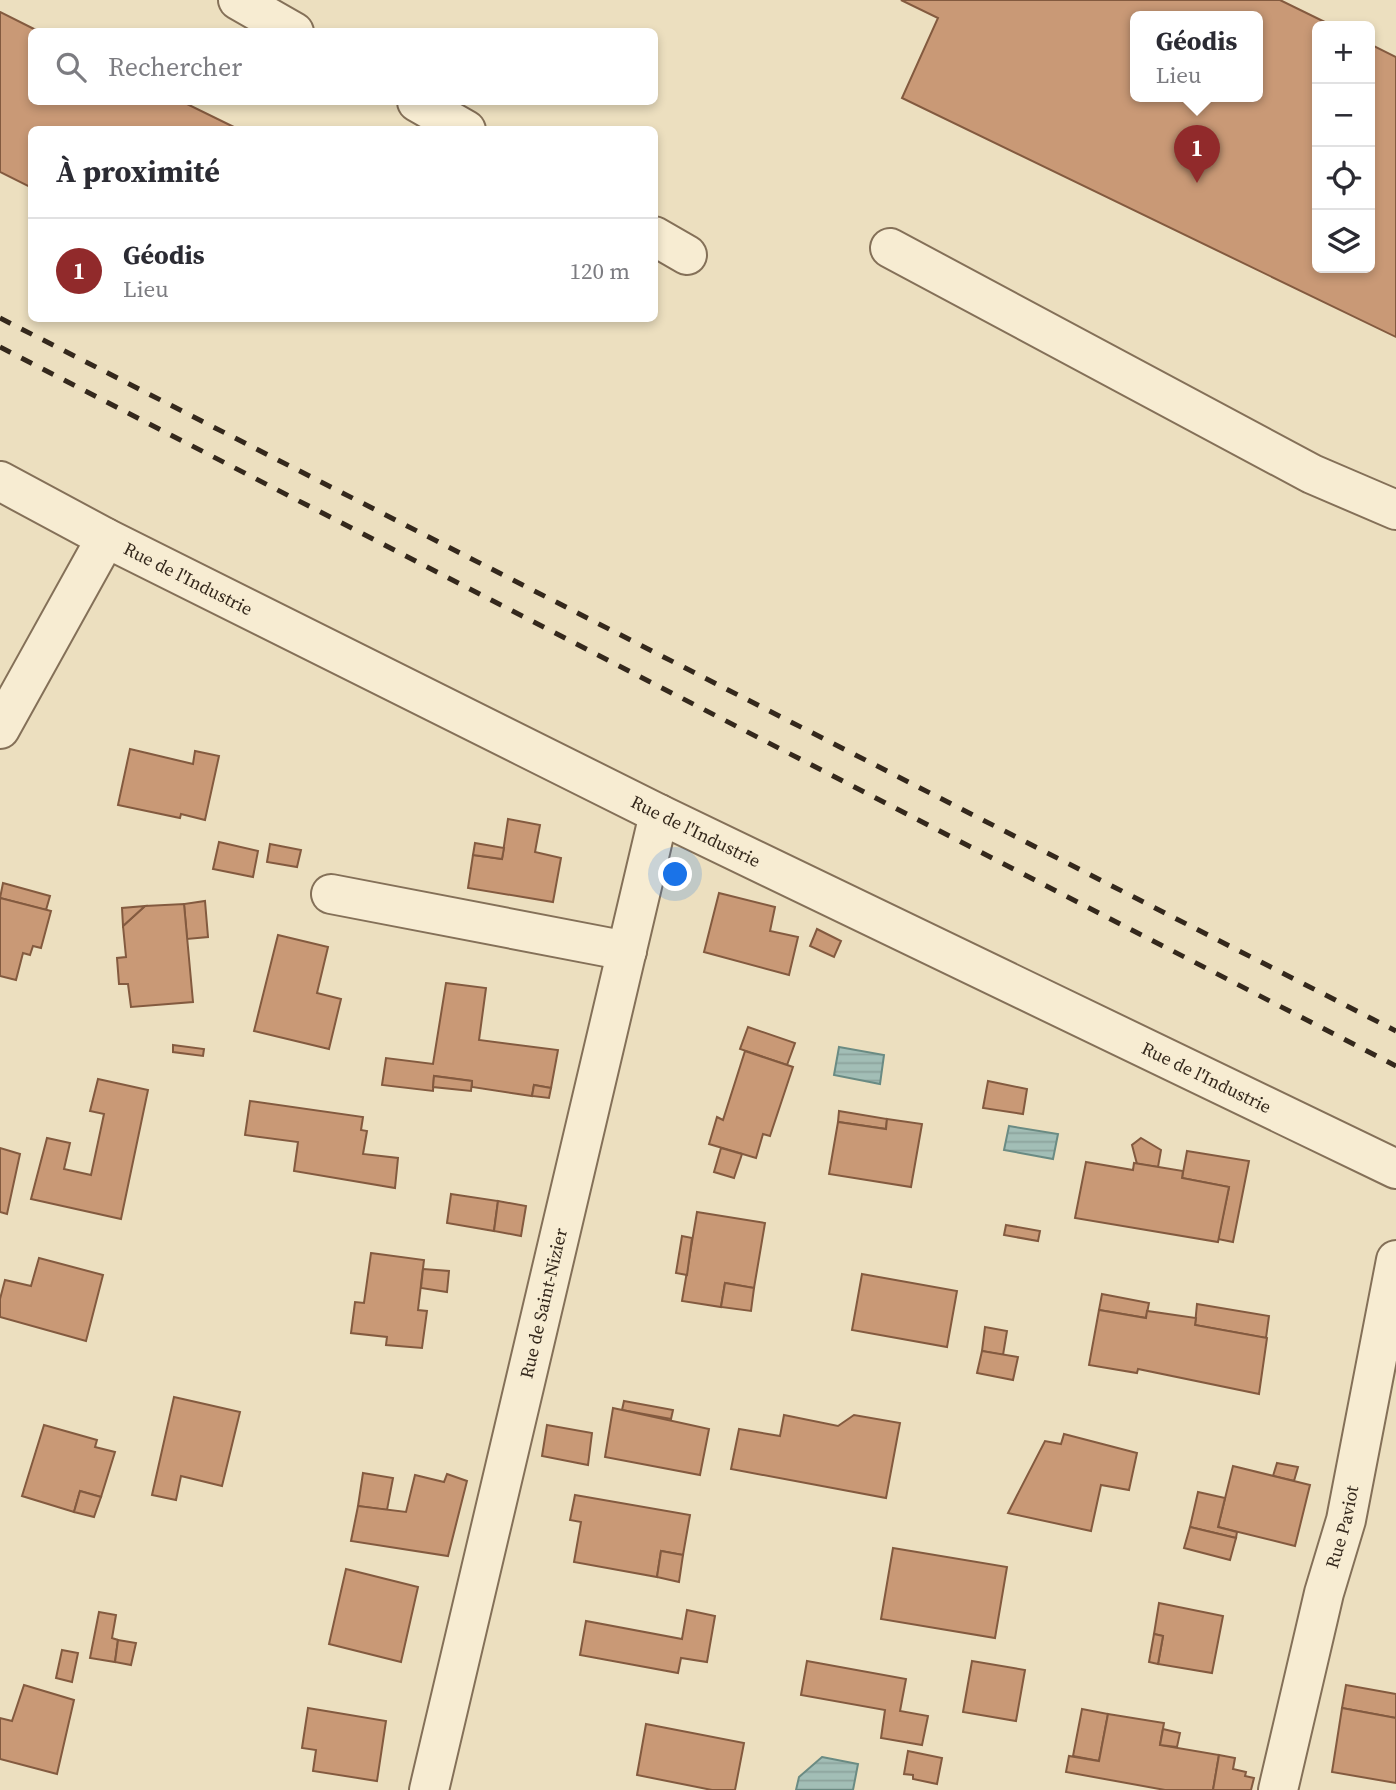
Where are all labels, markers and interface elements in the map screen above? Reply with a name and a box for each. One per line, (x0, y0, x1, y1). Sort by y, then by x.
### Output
popup (1130, 11, 1263, 102)
map controls (1312, 21, 1375, 273)
button: + (1312, 21, 1375, 84)
text: Géodis (1156, 23, 1237, 59)
search box (28, 28, 658, 105)
icon: search (52, 48, 90, 86)
text: Rechercher (108, 49, 242, 85)
text: Lieu (1156, 59, 1201, 91)
button: − (1312, 84, 1375, 147)
pin: 1 (1174, 125, 1220, 183)
button: locate (1312, 147, 1375, 210)
text: À proximité (56, 151, 220, 192)
button: layers (1312, 210, 1375, 273)
text: Géodis (123, 237, 204, 273)
text: 1 (73, 255, 85, 287)
text: 120 m (569, 255, 630, 287)
text: Lieu (123, 273, 169, 305)
street label: Rue de l'Industrie (119, 536, 257, 621)
street label: Rue de l'Industrie (627, 789, 765, 873)
your location (658, 857, 692, 891)
street label: Rue de l'Industrie (1138, 1035, 1276, 1119)
street label: Rue de Saint-Nizier (513, 1225, 573, 1381)
street label: Rue Paviot (1319, 1483, 1364, 1571)

